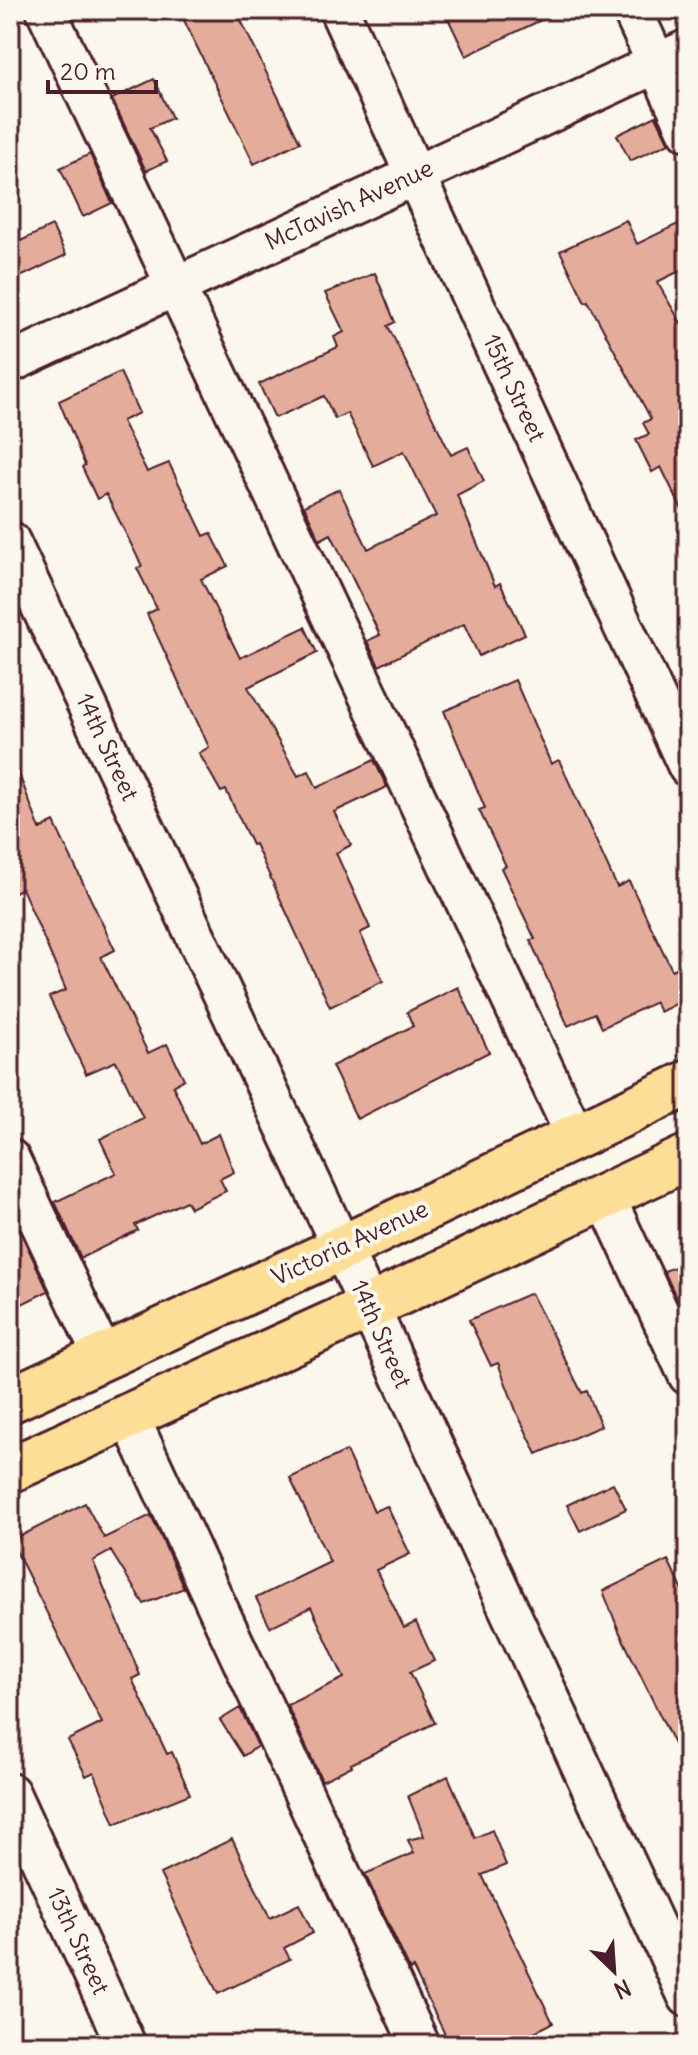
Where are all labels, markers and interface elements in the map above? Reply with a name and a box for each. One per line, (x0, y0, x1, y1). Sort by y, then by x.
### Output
scale bar (48, 44, 156, 94)
text: 20 m (60, 56, 116, 86)
street label: McTavish Avenue (260, 152, 437, 256)
street label: 15th Street (477, 329, 553, 446)
street label: 14th Street (70, 688, 146, 805)
street label: Victoria Avenue (267, 1193, 433, 1291)
street label: 14th Street (345, 1275, 419, 1392)
street label: 13th Street (41, 1882, 117, 1999)
north arrow (574, 1931, 654, 2011)
text: N (610, 1973, 635, 2005)

